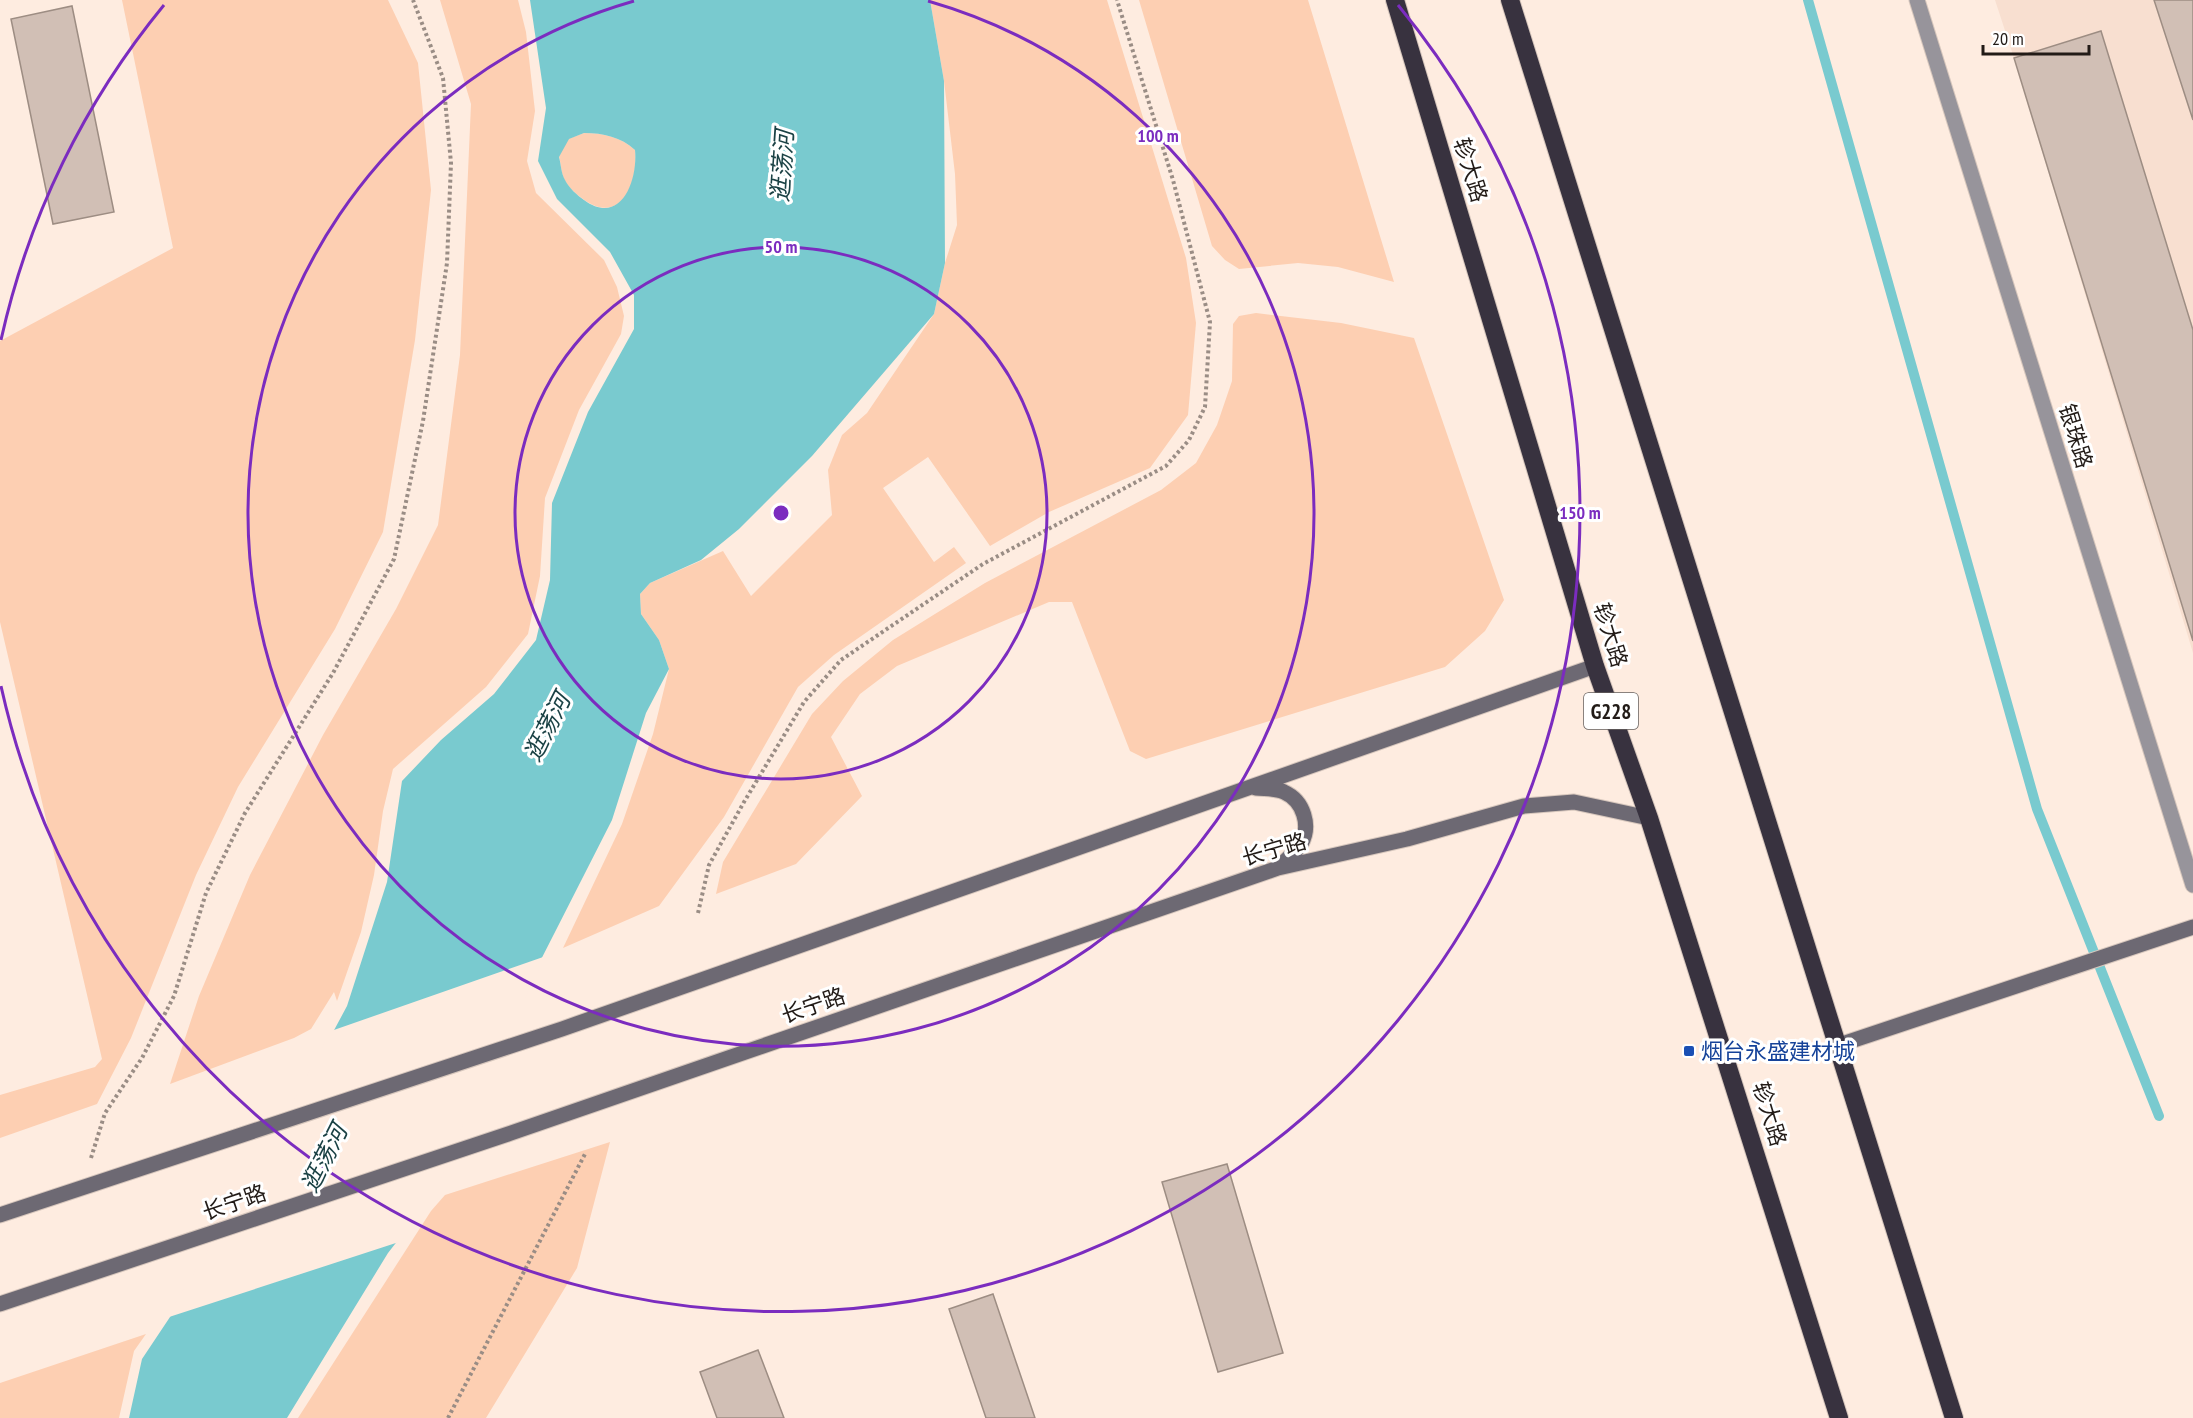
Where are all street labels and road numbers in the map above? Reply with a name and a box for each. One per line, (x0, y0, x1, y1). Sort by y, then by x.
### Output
street label: 轸大路 (1448, 134, 1494, 206)
street label: 银珠路 (2053, 400, 2099, 472)
street label: 轸大路 (1588, 599, 1634, 671)
road number: G228 (1584, 693, 1638, 729)
street label: 长宁路 (1238, 826, 1310, 872)
street label: 长宁路 (777, 981, 849, 1029)
street label: 轸大路 (1747, 1078, 1793, 1150)
street label: 长宁路 (198, 1178, 270, 1226)

